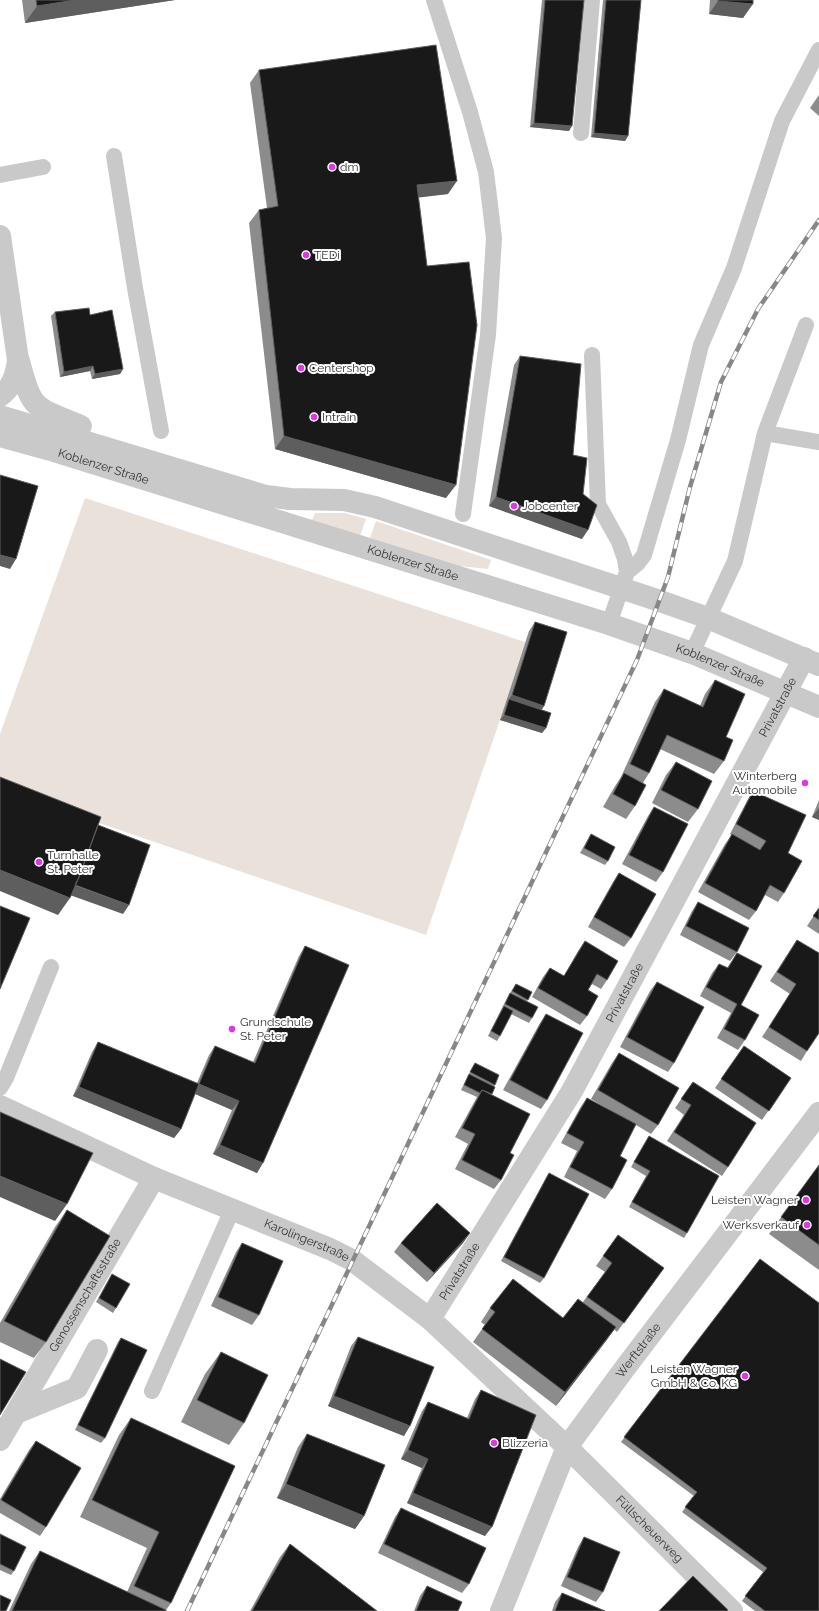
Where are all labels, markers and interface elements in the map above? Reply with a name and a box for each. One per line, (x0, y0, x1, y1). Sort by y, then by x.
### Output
place label: dm (340, 160, 359, 174)
marker: dm (327, 162, 337, 172)
place label: TEDi (314, 248, 340, 262)
marker: TEDi (301, 250, 311, 260)
place label: Centershop (309, 361, 374, 375)
marker: Centershop (296, 363, 306, 373)
place label: Intrain (322, 410, 356, 424)
marker: Intrain (309, 412, 319, 422)
street label: Koblenzer Straße (56, 446, 151, 487)
place label: Jobcenter (522, 499, 579, 513)
marker: Jobcenter (509, 501, 519, 511)
street label: Koblenzer Straße (366, 542, 460, 584)
street label: Koblenzer Straße (674, 641, 767, 690)
street label: Privatstraße (756, 675, 799, 739)
place label: Winterberg Automobile (732, 769, 797, 797)
marker: Winterberg Automobile (800, 778, 810, 788)
place label: Turnhalle St. Peter (47, 848, 99, 876)
marker: Turnhalle St. Peter (34, 857, 44, 867)
street label: Privatstraße (603, 961, 646, 1025)
place label: Grundschule St. Peter (240, 1015, 311, 1043)
marker: Grundschule St. Peter (227, 1024, 237, 1034)
place label: Leisten Wagner (711, 1193, 799, 1207)
marker: Leisten Wagner (801, 1195, 811, 1205)
street label: Karolingerstraße (262, 1216, 352, 1265)
place label: Werksverkauf (723, 1218, 800, 1232)
marker: Werksverkauf (802, 1220, 812, 1230)
street label: Genossenschaftsstraße (46, 1236, 124, 1354)
street label: Privatstraße (436, 1240, 483, 1303)
street label: Werftstraße (613, 1320, 664, 1381)
place label: Leisten Wagner GmbH & Co. KG (650, 1362, 738, 1390)
marker: Leisten Wagner GmbH & Co. KG (740, 1371, 750, 1381)
place label: Blizzeria (502, 1436, 548, 1450)
marker: Blizzeria (489, 1438, 499, 1448)
street label: Füllscheuerweg (613, 1493, 686, 1565)

